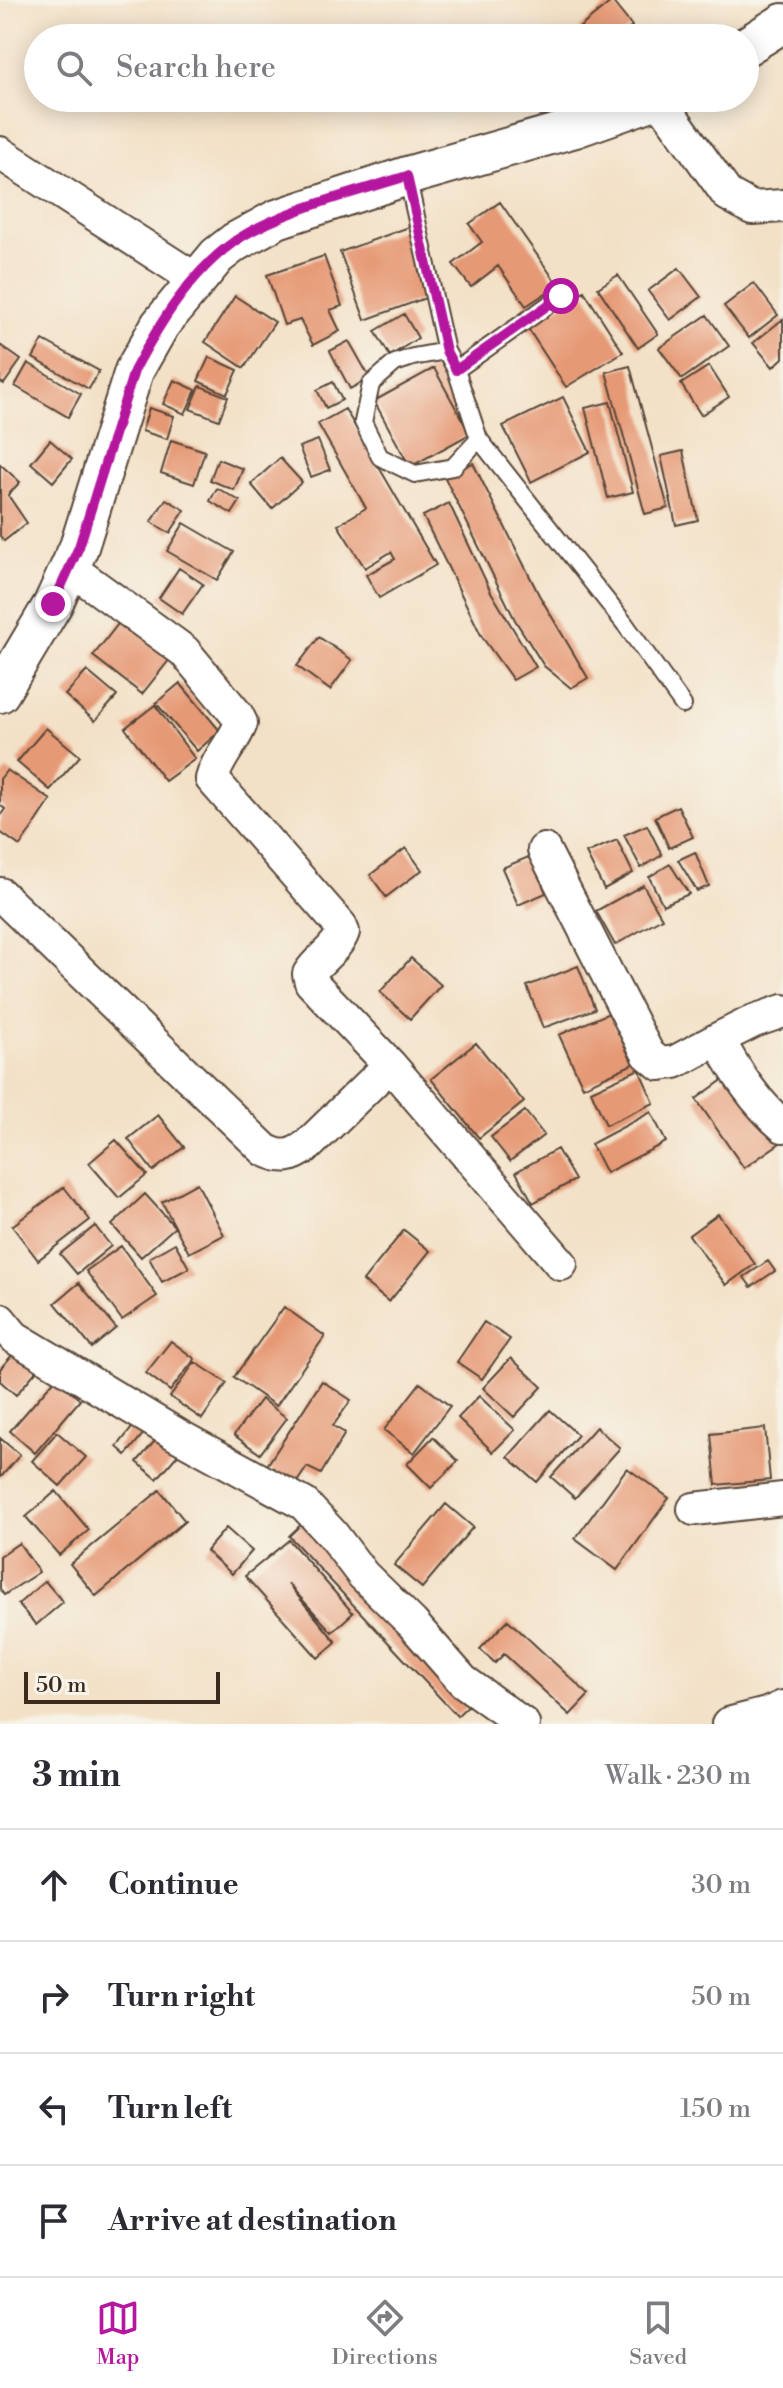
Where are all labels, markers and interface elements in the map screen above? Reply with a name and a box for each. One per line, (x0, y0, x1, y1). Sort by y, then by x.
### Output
search box (24, 24, 759, 112)
icon: search (52, 46, 96, 90)
text: Search here (116, 49, 276, 87)
route start (543, 278, 579, 314)
route end (35, 586, 71, 622)
scale bar (24, 1668, 220, 1704)
text: 50 m (36, 1672, 87, 1699)
text: 3 min (32, 1755, 121, 1797)
text: Walk · 230 m (605, 1760, 751, 1792)
icon: ahead (32, 1863, 76, 1907)
text: Continue (108, 1866, 239, 1904)
text: 30 m (691, 1869, 751, 1901)
icon: right (32, 1975, 76, 2019)
text: Turn right (108, 1978, 255, 2016)
text: 50 m (691, 1981, 751, 2013)
icon: left (32, 2087, 76, 2131)
text: Turn left (108, 2090, 232, 2128)
text: 150 m (680, 2093, 751, 2125)
icon: arrive (32, 2199, 76, 2243)
text: Arrive at destination (108, 2202, 397, 2240)
tab: Map (96, 2296, 140, 2371)
tab: Directions (332, 2296, 438, 2371)
tab: Saved (629, 2296, 687, 2371)

